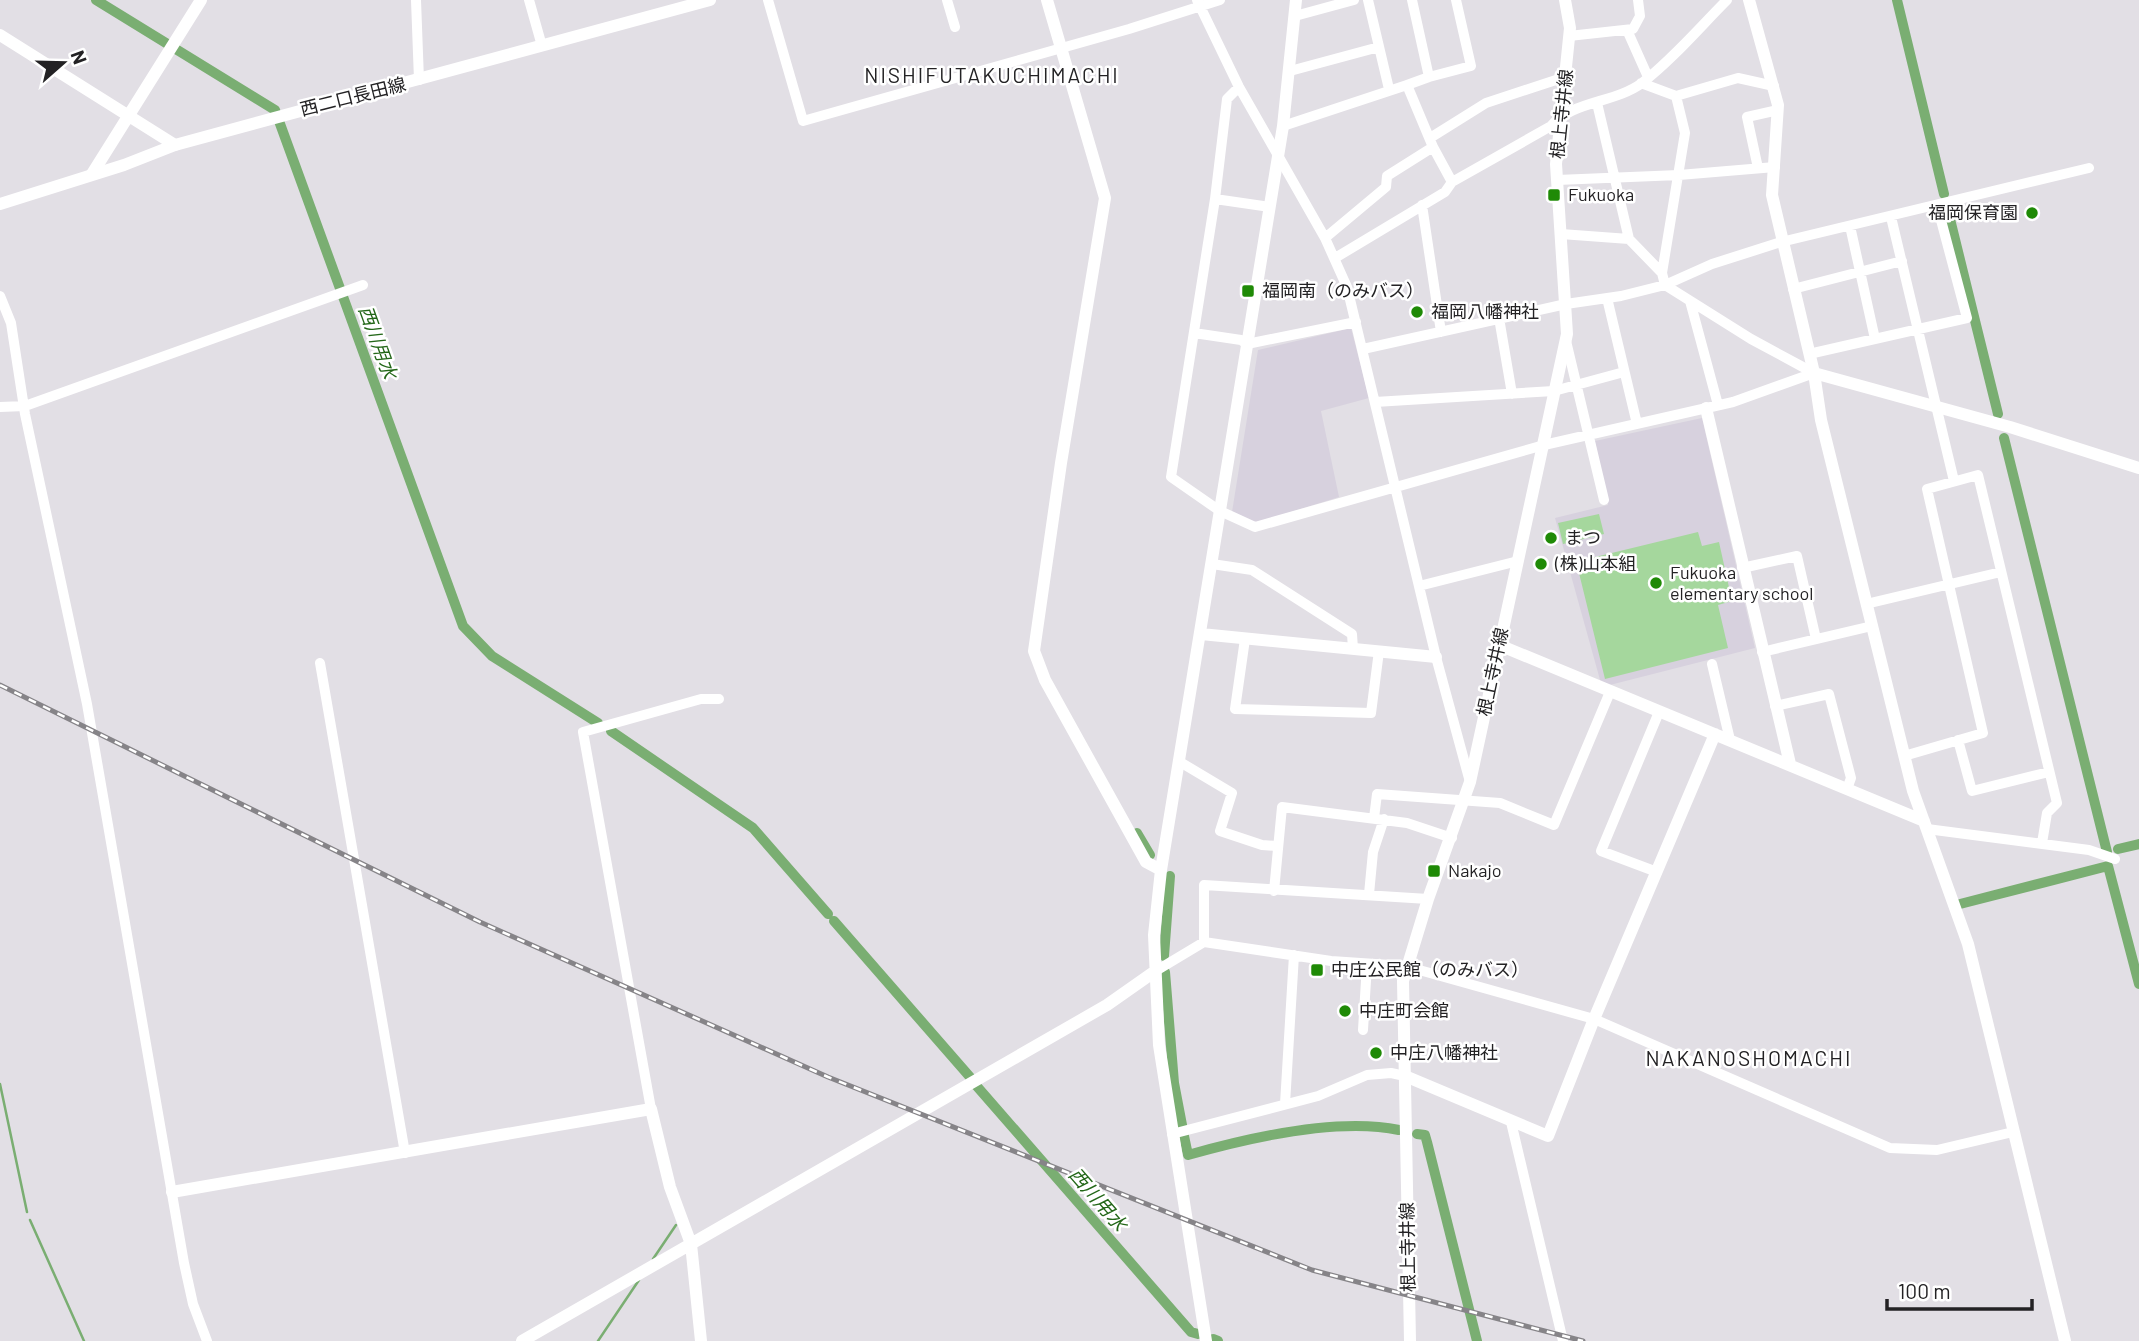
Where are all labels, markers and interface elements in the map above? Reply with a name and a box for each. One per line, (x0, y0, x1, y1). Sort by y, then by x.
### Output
north arrow (28, 28, 98, 98)
text: N (66, 47, 92, 67)
district label: NISHIFUTAKUCHIMACHI (864, 62, 1120, 87)
street label: 根上寺井線 (1545, 68, 1577, 160)
street label: 西二口長田線 (298, 72, 408, 120)
place label: Fukuoka (1568, 183, 1634, 205)
marker: Fukuoka (1546, 187, 1562, 203)
place label: 福岡保育園 (1928, 201, 2018, 223)
marker: 福岡保育園 (2024, 205, 2040, 221)
place label: 福岡南（のみバス） (1262, 279, 1424, 301)
marker: 福岡南（のみバス） (1240, 283, 1256, 299)
place label: 福岡八幡神社 (1431, 300, 1539, 322)
water label: 西川用水 (355, 302, 403, 383)
marker: 福岡八幡神社 (1409, 304, 1425, 320)
place label: まつ (1565, 526, 1601, 548)
marker: まつ (1543, 530, 1559, 546)
place label: (株)山本組 (1554, 552, 1636, 574)
marker: (株)山本組 (1533, 556, 1549, 572)
place label: Fukuoka elementary school (1670, 561, 1813, 604)
marker: Fukuoka elementary school (1648, 575, 1664, 591)
street label: 根上寺井線 (1472, 625, 1512, 718)
place label: Nakajo (1448, 859, 1502, 881)
marker: Nakajo (1426, 863, 1442, 879)
place label: 中庄公民館（のみバス） (1331, 958, 1529, 980)
marker: 中庄公民館（のみバス） (1309, 962, 1325, 978)
place label: 中庄町会館 (1359, 999, 1449, 1021)
marker: 中庄町会館 (1337, 1003, 1353, 1019)
place label: 中庄八幡神社 (1390, 1041, 1498, 1063)
marker: 中庄八幡神社 (1368, 1045, 1384, 1061)
district label: NAKANOSHOMACHI (1646, 1045, 1852, 1070)
water label: 西川用水 (1065, 1162, 1133, 1236)
street label: 根上寺井線 (1395, 1202, 1419, 1292)
scale bar (1887, 1268, 2032, 1312)
text: 100 m (1898, 1278, 1951, 1303)

